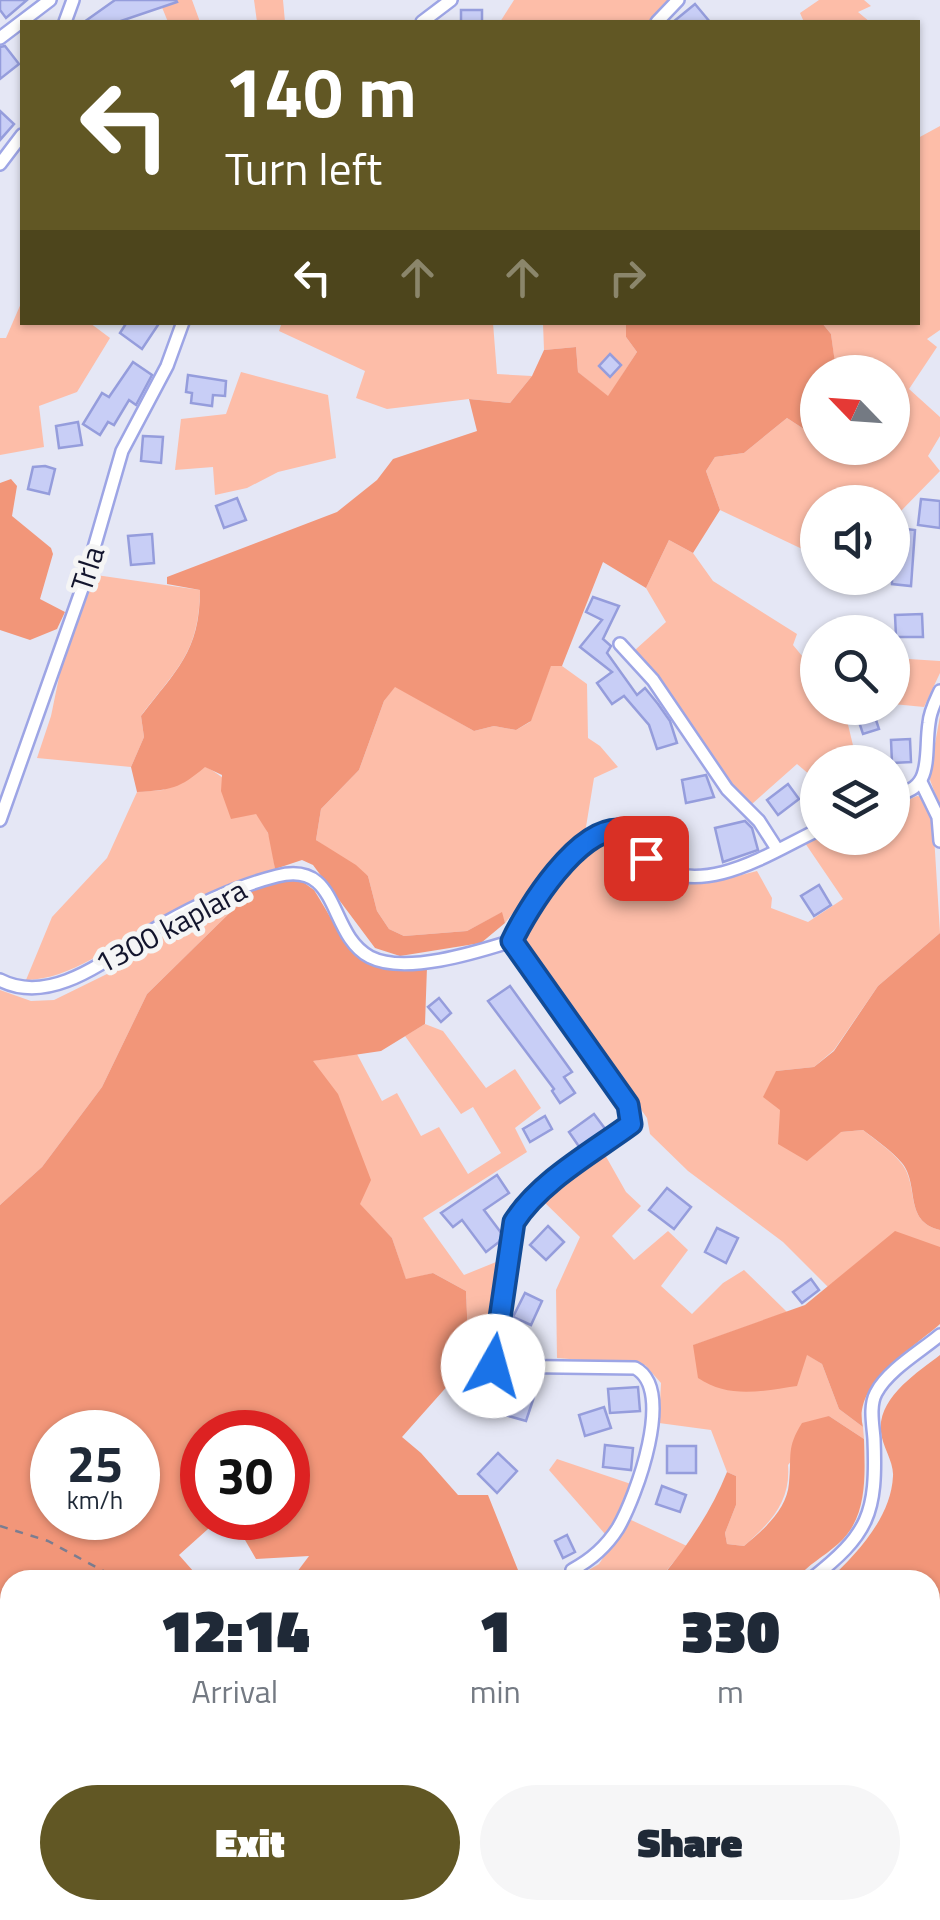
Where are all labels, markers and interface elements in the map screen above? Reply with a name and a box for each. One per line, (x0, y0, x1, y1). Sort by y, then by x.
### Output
text: 140 m (225, 38, 417, 144)
icon: left (60, 60, 190, 190)
text: Turn left (225, 134, 382, 202)
icon: left (285, 250, 340, 305)
icon: ahead (390, 250, 445, 305)
icon: ahead (495, 250, 550, 305)
icon: right (600, 250, 655, 305)
north arrow (800, 355, 910, 465)
map controls (800, 355, 910, 855)
button: sound (800, 485, 910, 595)
street label: Trla (58, 540, 116, 597)
button: search (800, 615, 910, 725)
button: layers (800, 745, 910, 855)
pin (604, 816, 689, 901)
icon: arrive (619, 831, 674, 886)
street label: 1300 kaplara (86, 867, 255, 985)
position arrow (441, 1314, 545, 1418)
speed limit sign: 30 (180, 1410, 310, 1540)
text: 25 (67, 1425, 123, 1501)
text: km/h (67, 1481, 123, 1519)
text: 12:14 (160, 1584, 309, 1675)
text: 1 (479, 1584, 512, 1675)
text: 330 (681, 1584, 780, 1675)
text: Arrival (191, 1667, 278, 1715)
text: min (470, 1667, 521, 1715)
text: m (717, 1667, 744, 1715)
button: Exit (40, 1785, 460, 1900)
button: Share (480, 1785, 900, 1900)

